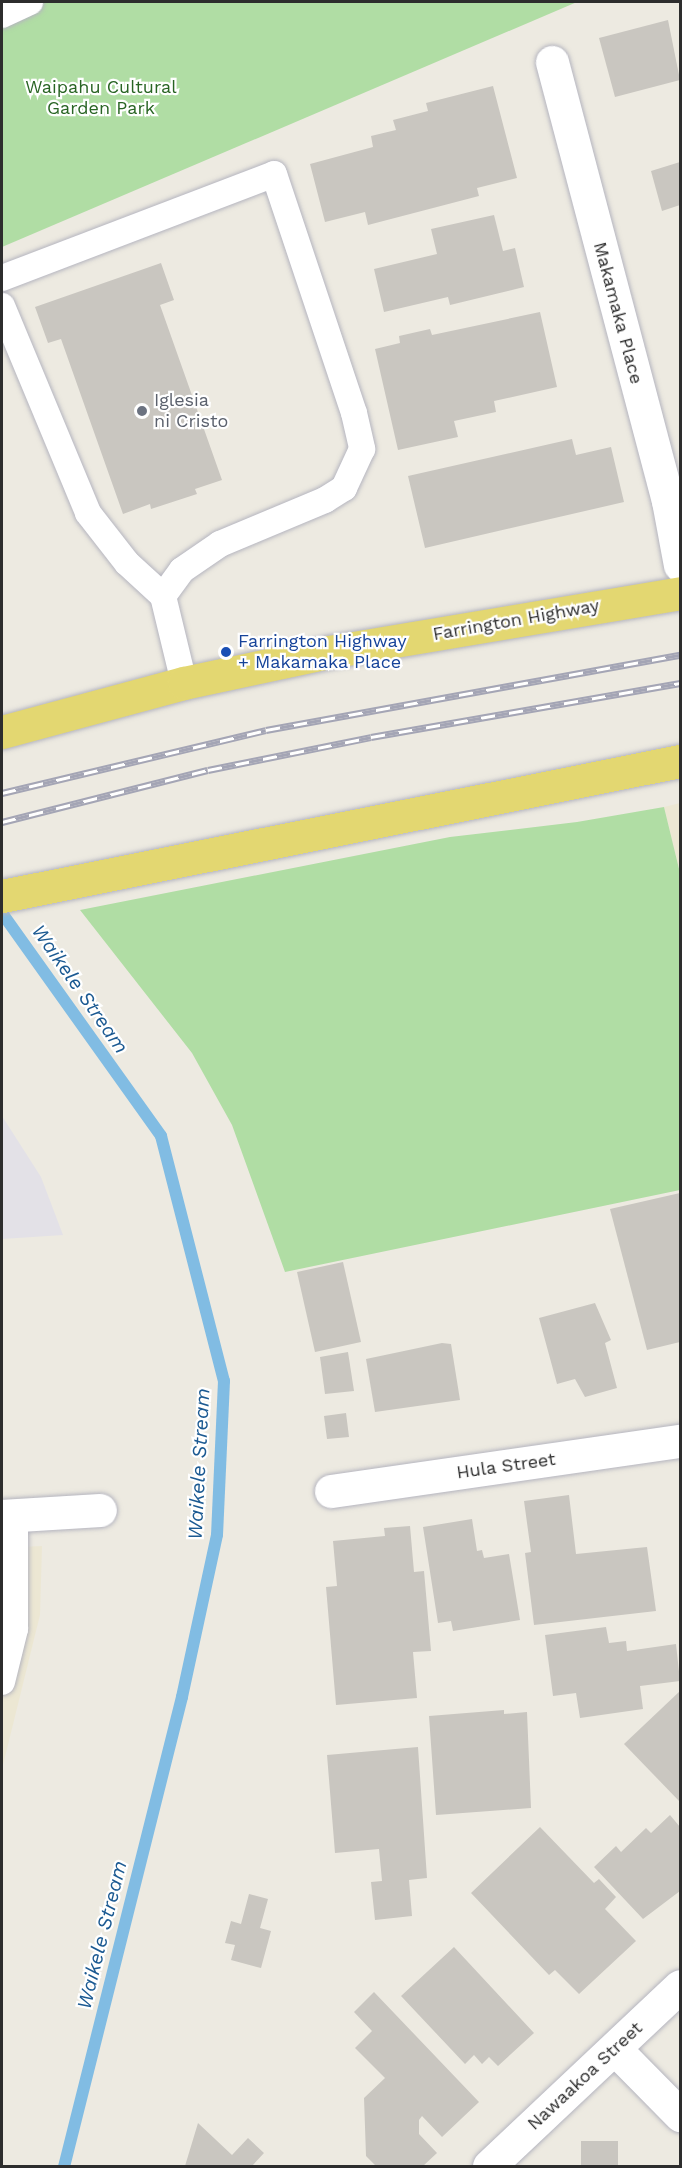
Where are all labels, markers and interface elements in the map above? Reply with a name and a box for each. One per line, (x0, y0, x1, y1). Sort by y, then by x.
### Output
park label: Waipahu Cultural Garden Park (25, 77, 177, 119)
street label: Makamaka Place (589, 239, 647, 387)
place label: Iglesia ni Cristo (154, 390, 228, 432)
marker: Iglesia ni Cristo (135, 404, 149, 418)
street label: Farrington Highway (431, 595, 601, 645)
place label: Farrington Highway + Makamaka Place (238, 631, 406, 674)
marker: Farrington Highway + Makamaka Place (219, 645, 233, 659)
water label: Waikele Stream (27, 920, 133, 1058)
water label: Waikele Stream (183, 1387, 215, 1541)
street label: Hula Street (455, 1448, 557, 1484)
water label: Waikele Stream (72, 1858, 132, 2012)
street label: Nawaakoa Street (523, 2017, 647, 2135)

